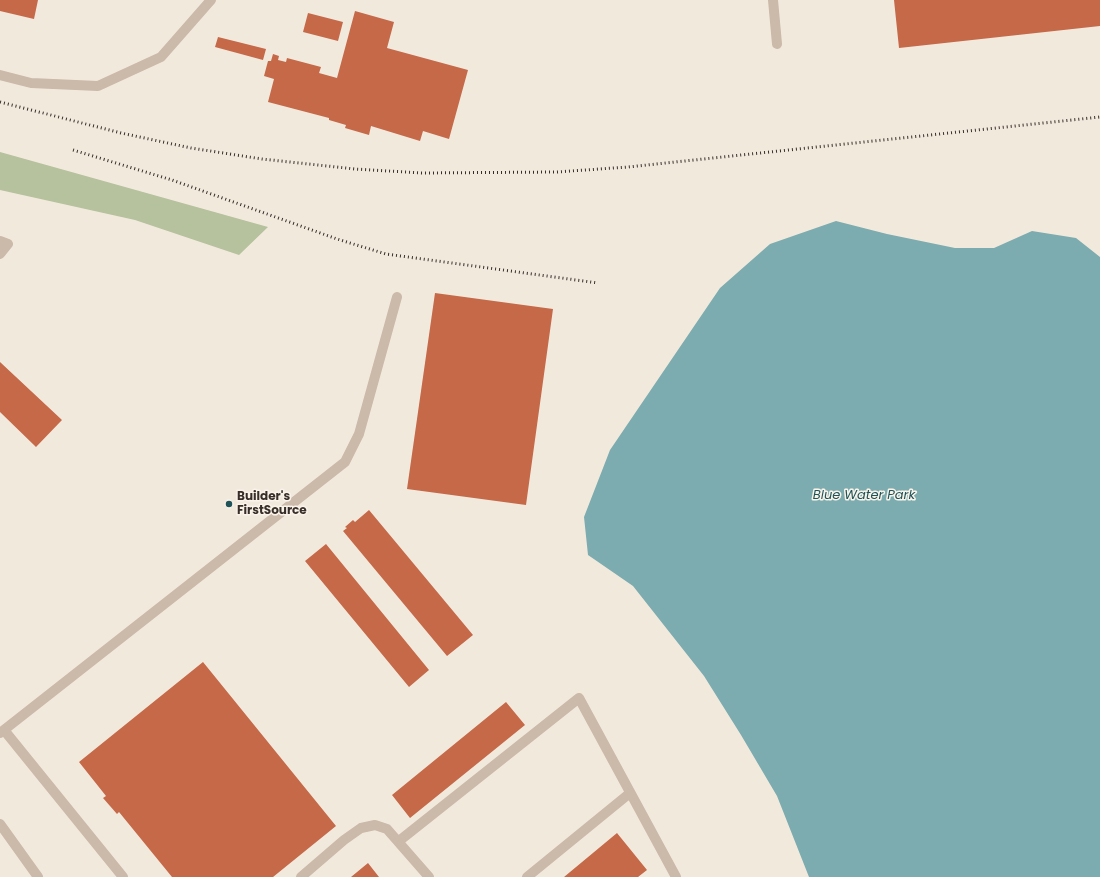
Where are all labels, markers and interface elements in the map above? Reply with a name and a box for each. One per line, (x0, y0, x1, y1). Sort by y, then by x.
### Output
water label: Blue Water Park (813, 488, 915, 504)
place label: Builder's FirstSource (237, 490, 307, 518)
marker: Builder's FirstSource (224, 499, 234, 509)

